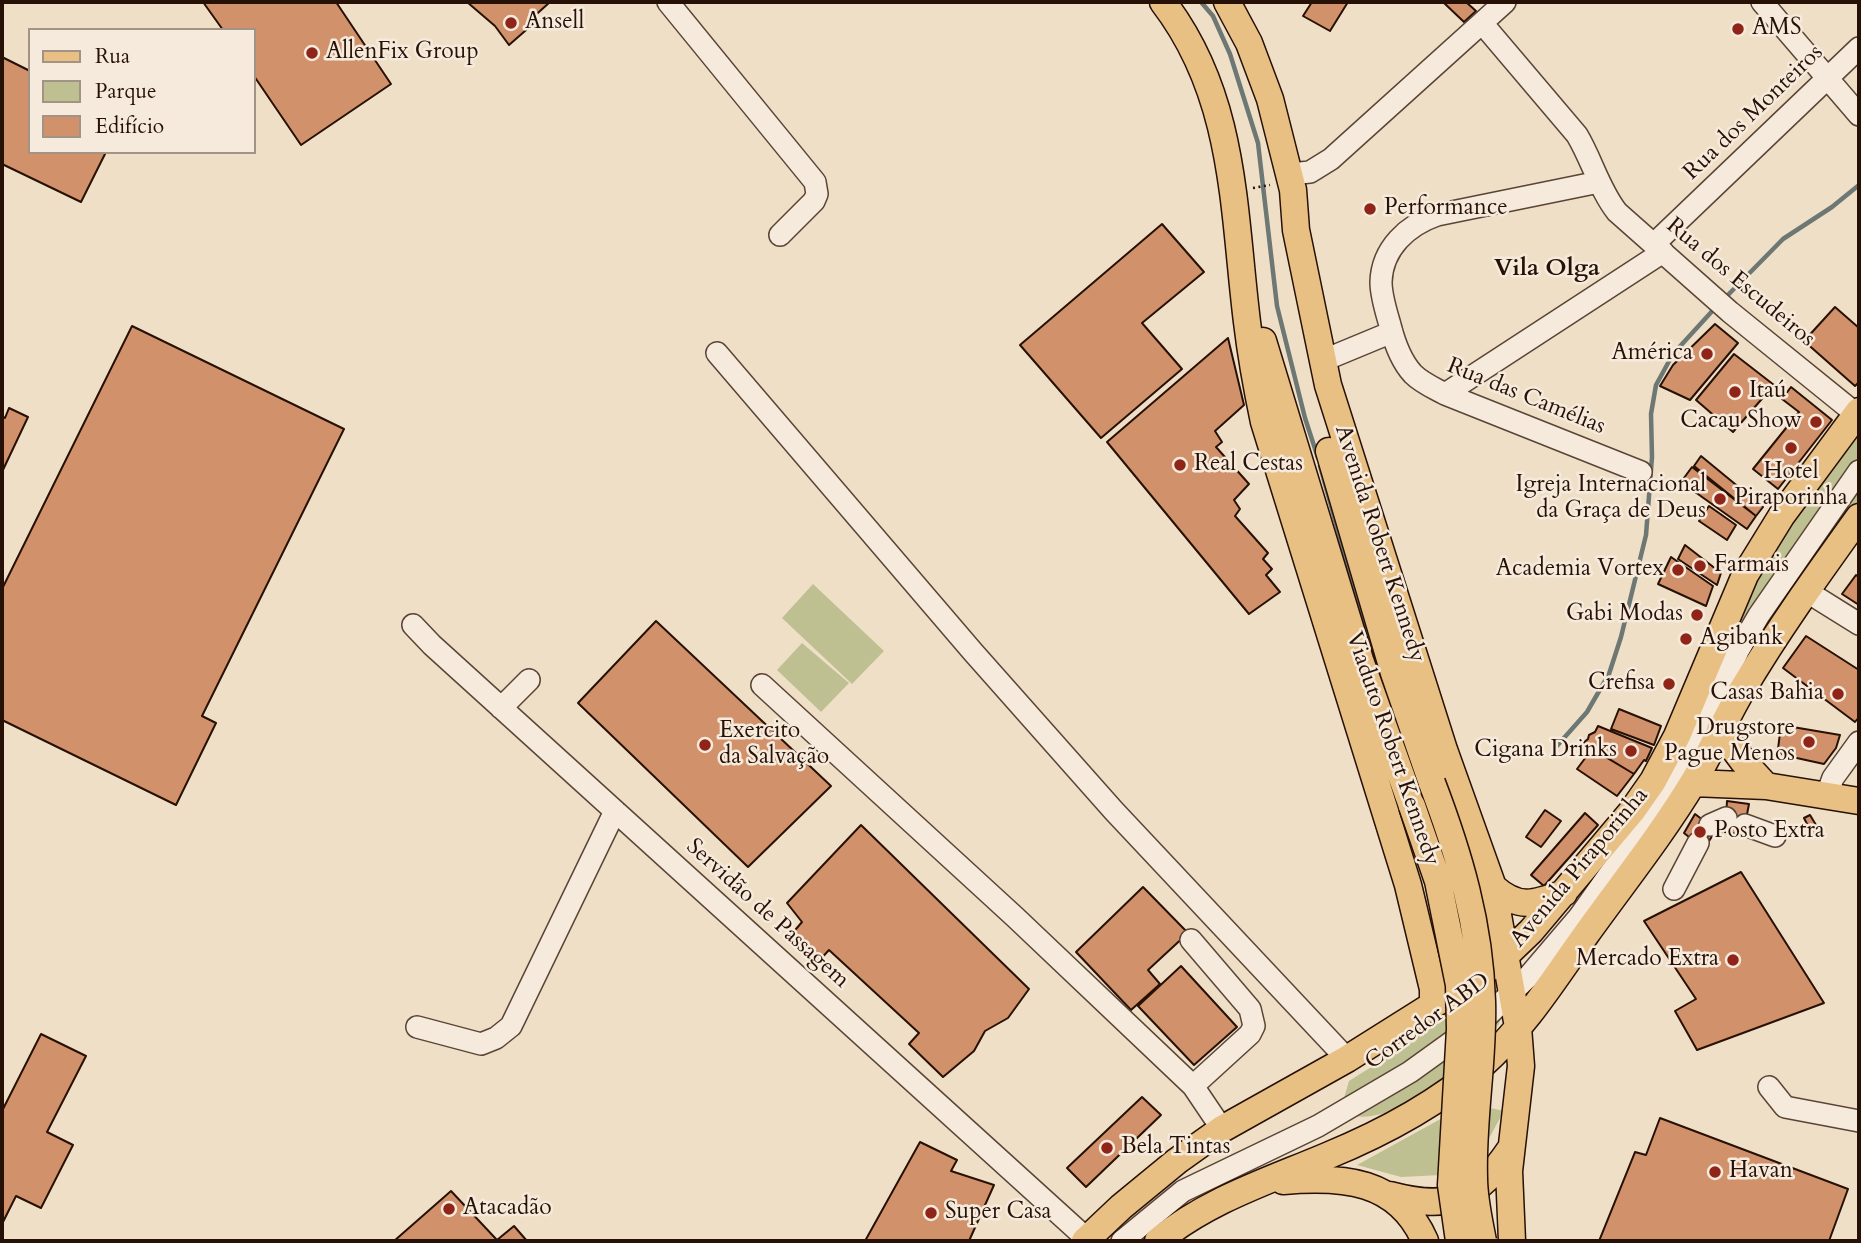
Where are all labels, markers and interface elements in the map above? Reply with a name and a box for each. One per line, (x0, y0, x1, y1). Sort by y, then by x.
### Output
place label: Ansell (525, 9, 584, 37)
marker: Ansell (503, 15, 519, 31)
place label: AMS (1752, 15, 1802, 43)
marker: AMS (1730, 21, 1746, 37)
legend (28, 28, 256, 154)
place label: AllenFix Group (326, 39, 479, 67)
street label: Rua dos Monteiros (1679, 39, 1829, 187)
text: Rua (95, 42, 130, 71)
marker: AllenFix Group (304, 45, 320, 61)
text: Parque (95, 77, 156, 106)
text: Edifício (95, 112, 164, 141)
place label: Performance (1384, 195, 1508, 223)
marker: Performance (1362, 201, 1378, 217)
street label: Rua dos Escudeiros (1660, 213, 1820, 353)
district label: Vila Olga (1494, 255, 1600, 283)
place label: América (1611, 340, 1693, 368)
marker: América (1699, 346, 1715, 362)
street label: Rua das Camélias (1443, 353, 1609, 441)
place label: Itaú (1749, 378, 1787, 406)
marker: Itaú (1727, 384, 1743, 400)
place label: Cacau Show (1680, 408, 1802, 436)
marker: Cacau Show (1808, 414, 1824, 430)
street label: Avenida Robert Kennedy (1328, 422, 1430, 666)
marker: Hotel Piraporinha (1783, 440, 1799, 456)
place label: Real Cestas (1194, 451, 1303, 479)
marker: Real Cestas (1172, 457, 1188, 473)
place label: Hotel Piraporinha (1734, 459, 1848, 513)
place label: Igreja Internacional da Graça de Deus (1516, 472, 1706, 526)
marker: Igreja Internacional da Graça de Deus (1712, 491, 1728, 507)
place label: Farmais (1714, 552, 1789, 580)
place label: Academia Vortex (1496, 556, 1664, 584)
marker: Farmais (1692, 558, 1708, 574)
marker: Academia Vortex (1670, 562, 1686, 578)
place label: Gabi Modas (1566, 601, 1683, 629)
marker: Gabi Modas (1689, 607, 1705, 623)
place label: Agibank (1700, 625, 1783, 653)
street label: Viaduto Robert Kennedy (1339, 628, 1445, 870)
marker: Agibank (1678, 631, 1694, 647)
place label: Crefisa (1588, 670, 1655, 698)
marker: Crefisa (1661, 676, 1677, 692)
place label: Casas Bahia (1710, 680, 1824, 708)
marker: Casas Bahia (1830, 686, 1846, 702)
place label: Drugstore Pague Menos (1664, 715, 1795, 769)
place label: Exercito da Salvação (719, 718, 829, 772)
marker: Drugstore Pague Menos (1801, 734, 1817, 750)
marker: Exercito da Salvação (697, 737, 713, 753)
place label: Cigana Drinks (1474, 737, 1617, 765)
marker: Cigana Drinks (1623, 743, 1639, 759)
street label: Avenida Piraporinha (1505, 783, 1655, 953)
place label: Posto Extra (1714, 818, 1825, 846)
marker: Posto Extra (1692, 824, 1708, 840)
street label: Servidão de Passagem (680, 834, 854, 994)
place label: Mercado Extra (1576, 946, 1719, 974)
marker: Mercado Extra (1725, 952, 1741, 968)
street label: Corredor ABD (1360, 968, 1496, 1076)
place label: Bela Tintas (1121, 1134, 1230, 1162)
marker: Bela Tintas (1099, 1140, 1115, 1156)
place label: Havan (1729, 1158, 1793, 1186)
marker: Havan (1707, 1164, 1723, 1180)
place label: Atacadão (463, 1195, 552, 1223)
place label: Super Casa (945, 1199, 1052, 1227)
marker: Atacadão (441, 1201, 457, 1217)
marker: Super Casa (923, 1205, 939, 1221)

